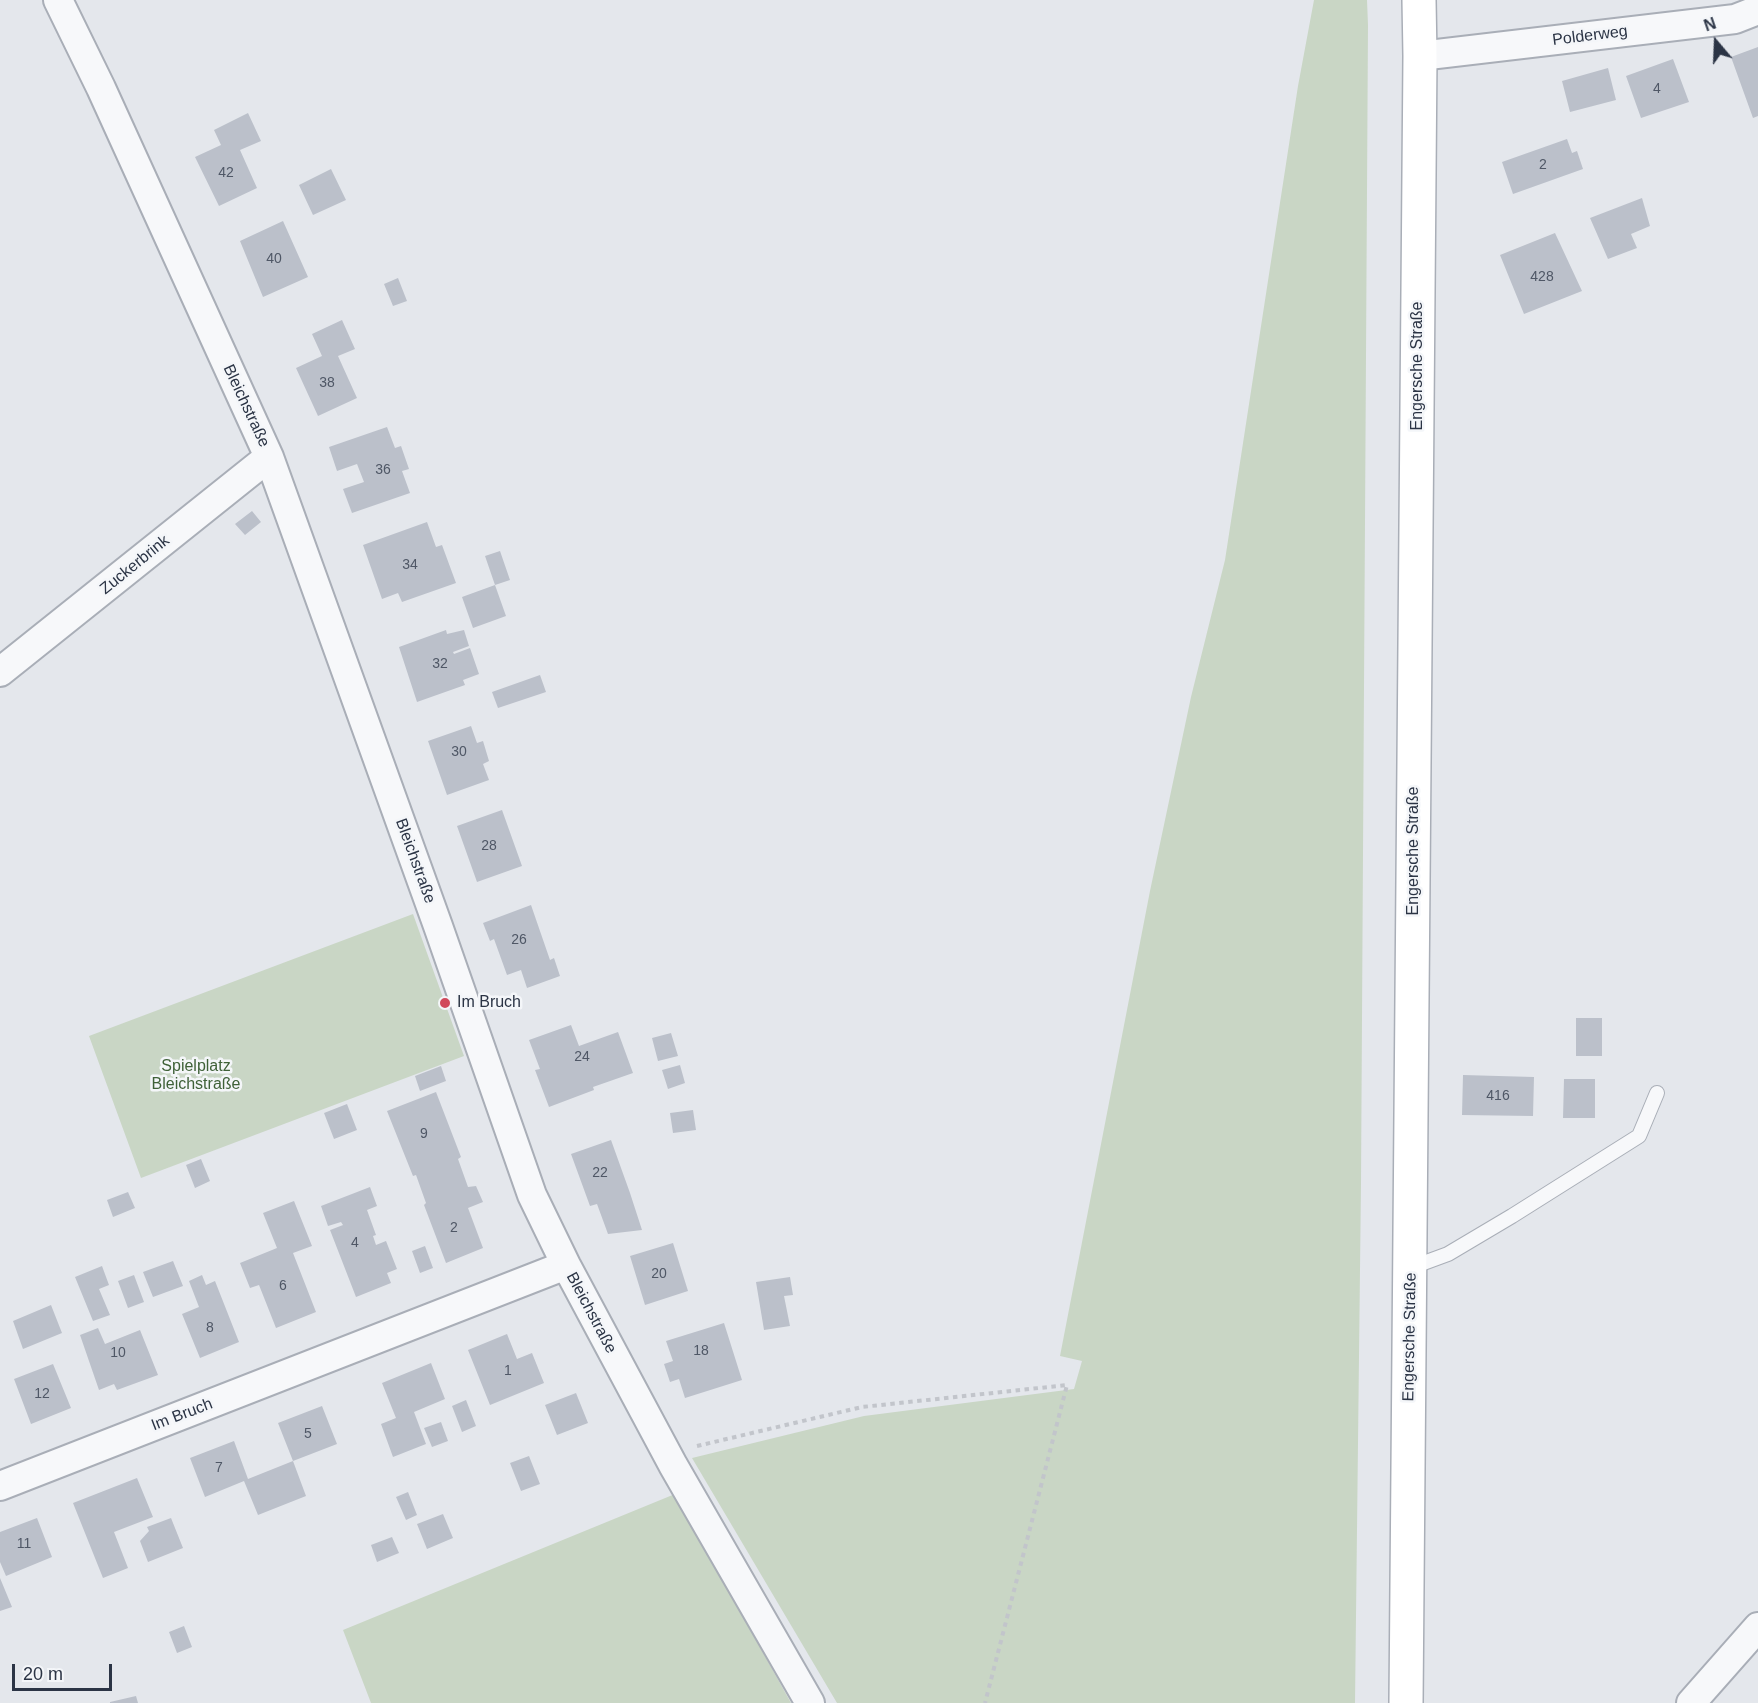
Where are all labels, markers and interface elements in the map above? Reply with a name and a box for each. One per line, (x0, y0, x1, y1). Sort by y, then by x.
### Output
north arrow (1686, 12, 1746, 72)
text: N (1702, 15, 1718, 34)
street label: Polderweg (1551, 22, 1629, 50)
house number: 4 (1653, 81, 1661, 97)
house number: 2 (1539, 157, 1547, 173)
house number: 42 (218, 165, 234, 181)
house number: 40 (266, 251, 282, 267)
house number: 428 (1530, 269, 1554, 285)
street label: Engersche Straße (1408, 302, 1428, 430)
street label: Bleichstraße (219, 362, 273, 450)
house number: 38 (319, 375, 335, 391)
house number: 36 (375, 462, 391, 478)
street label: Zuckerbrink (96, 531, 174, 599)
house number: 34 (402, 557, 418, 573)
house number: 32 (432, 656, 448, 672)
house number: 30 (451, 744, 467, 760)
street label: Engersche Straße (1404, 787, 1424, 915)
street label: Bleichstraße (391, 816, 439, 906)
house number: 28 (481, 838, 497, 854)
house number: 26 (511, 932, 527, 948)
place label: Im Bruch (457, 993, 521, 1013)
marker: Im Bruch (438, 996, 452, 1010)
house number: 24 (574, 1049, 590, 1065)
park label: Spielplatz Bleichstraße (152, 1057, 240, 1095)
house number: 416 (1486, 1088, 1510, 1104)
house number: 9 (420, 1126, 428, 1142)
house number: 22 (592, 1165, 608, 1181)
house number: 2 (450, 1220, 458, 1236)
house number: 4 (351, 1235, 359, 1251)
house number: 20 (651, 1266, 667, 1282)
street label: Bleichstraße (562, 1269, 620, 1357)
street label: Engersche Straße (1399, 1272, 1421, 1402)
house number: 6 (279, 1278, 287, 1294)
house number: 8 (206, 1320, 214, 1336)
house number: 18 (693, 1343, 709, 1359)
house number: 10 (110, 1345, 126, 1361)
house number: 1 (504, 1363, 512, 1379)
house number: 12 (34, 1386, 50, 1402)
street label: Im Bruch (149, 1395, 215, 1435)
house number: 5 (304, 1426, 312, 1442)
house number: 7 (215, 1460, 223, 1476)
house number: 11 (17, 1536, 31, 1552)
scale bar (15, 1652, 116, 1690)
text: 20 m (23, 1664, 63, 1684)

